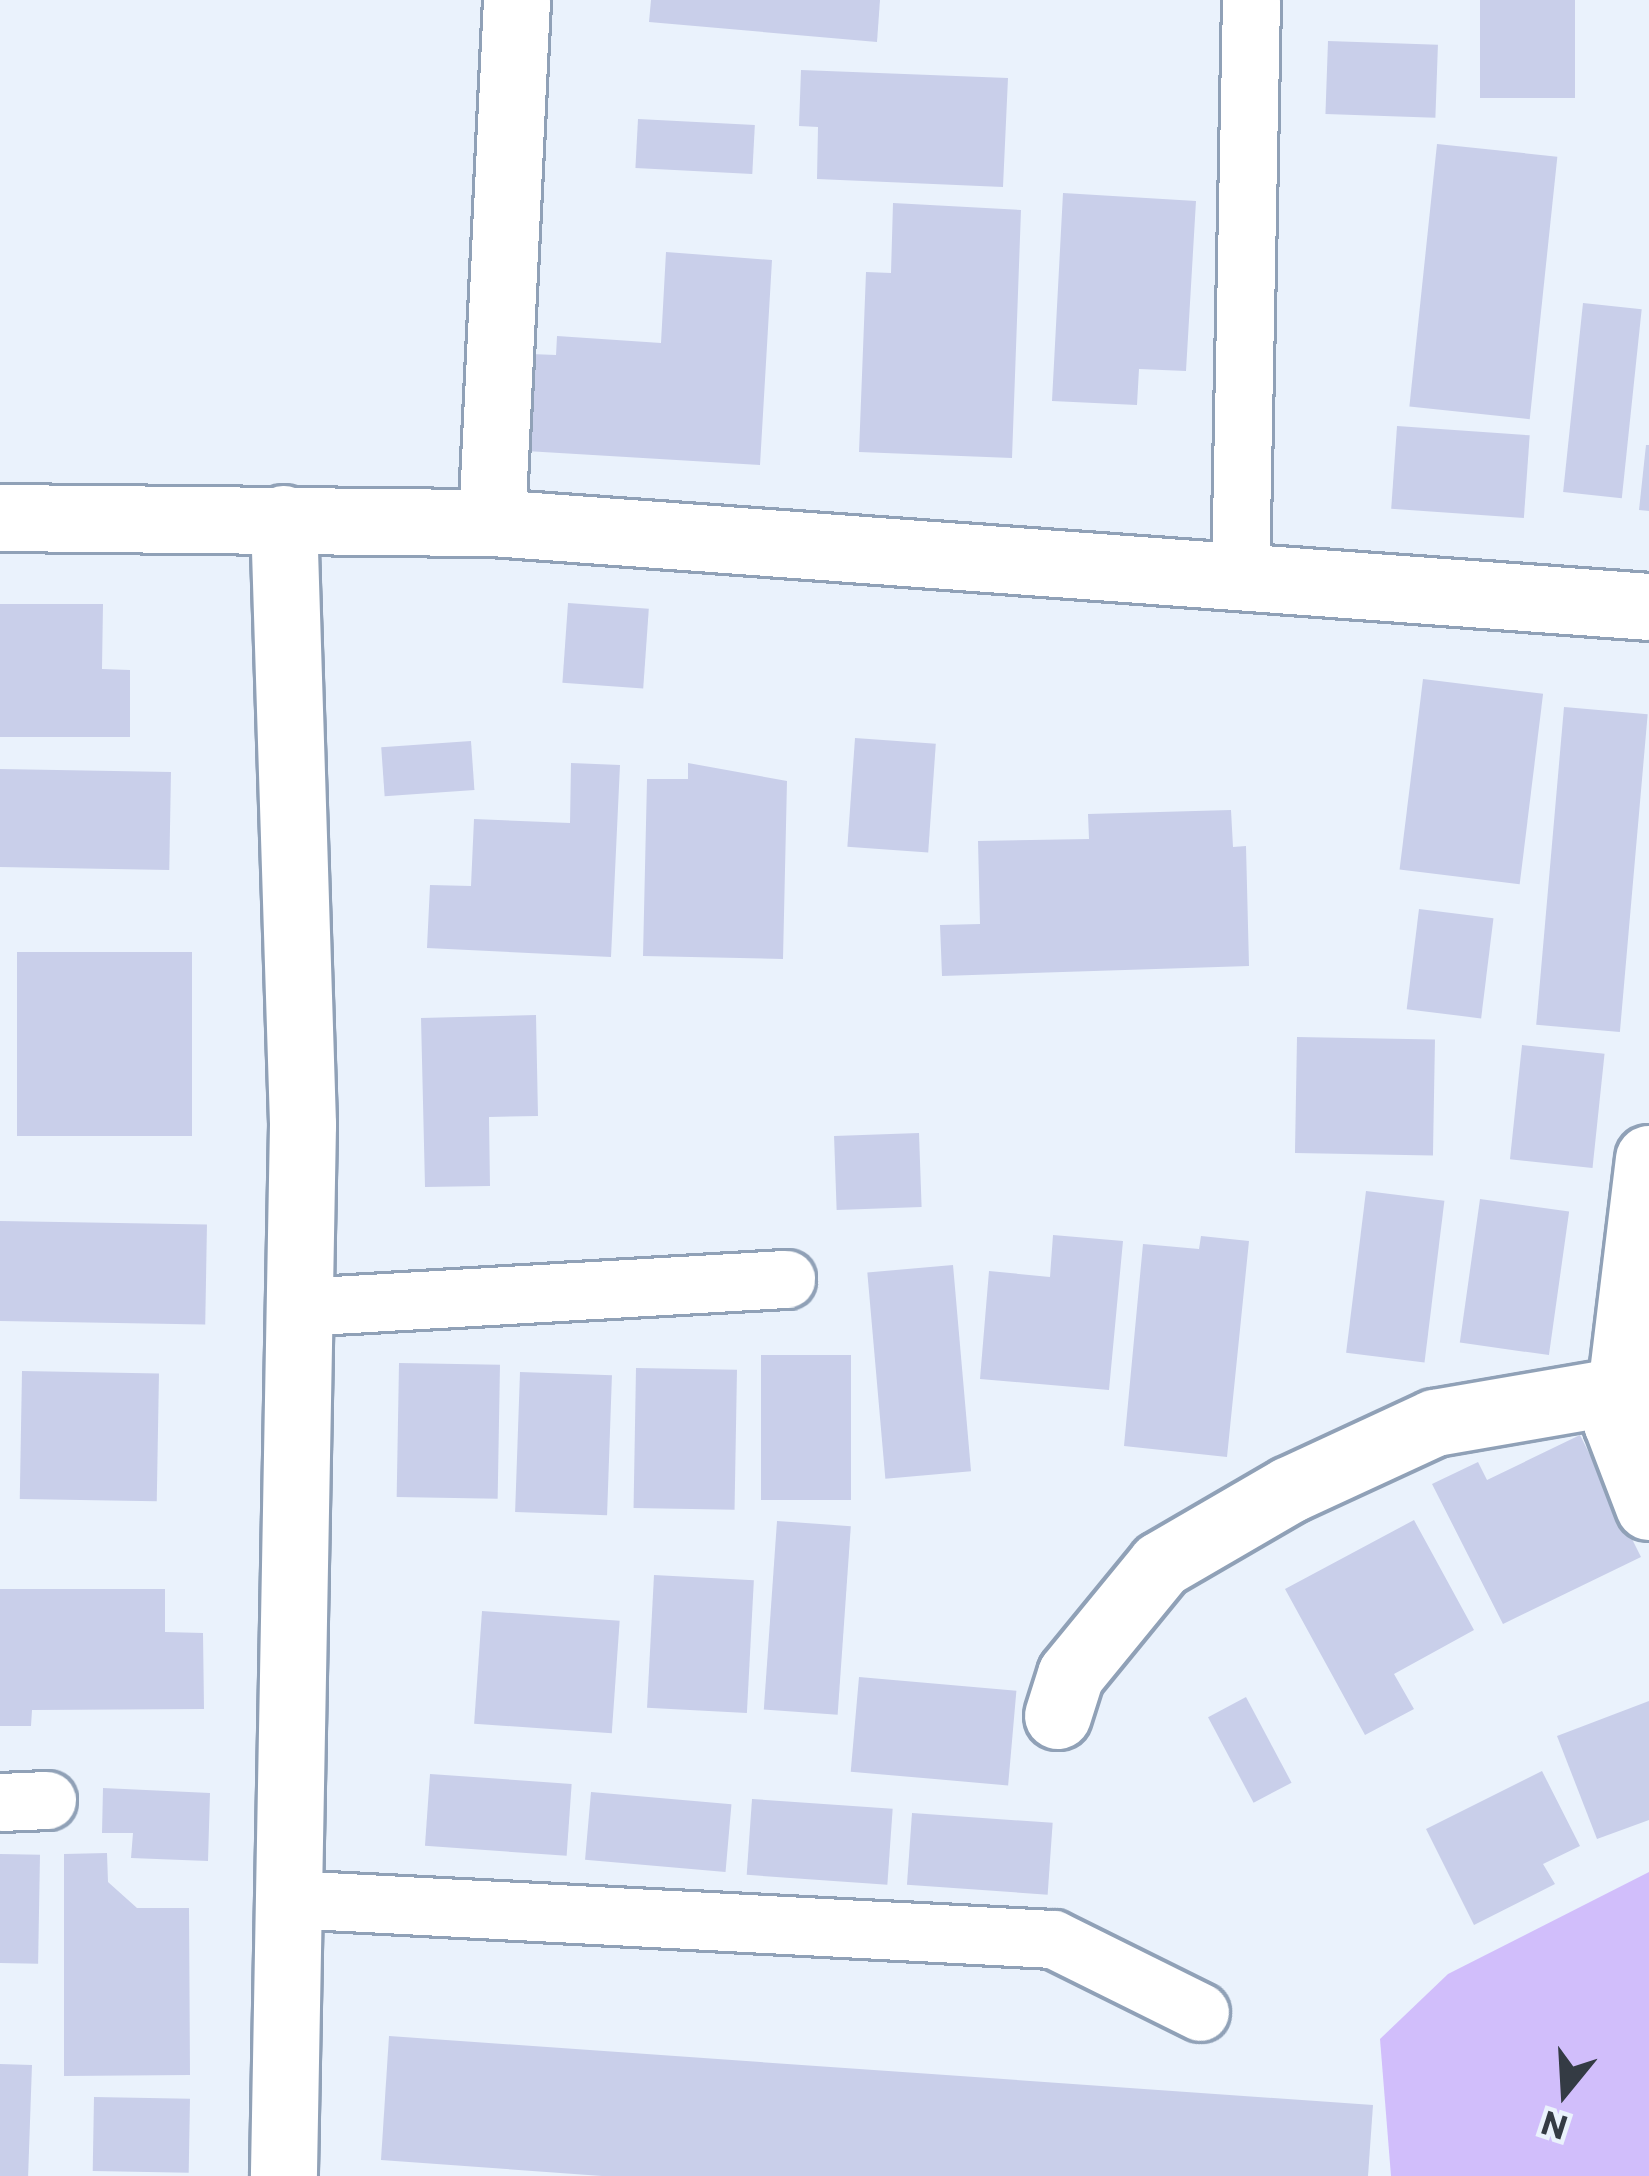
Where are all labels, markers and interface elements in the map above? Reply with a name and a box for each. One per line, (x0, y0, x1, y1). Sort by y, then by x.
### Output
north arrow (1505, 2032, 1625, 2152)
text: N (1536, 2103, 1572, 2150)

